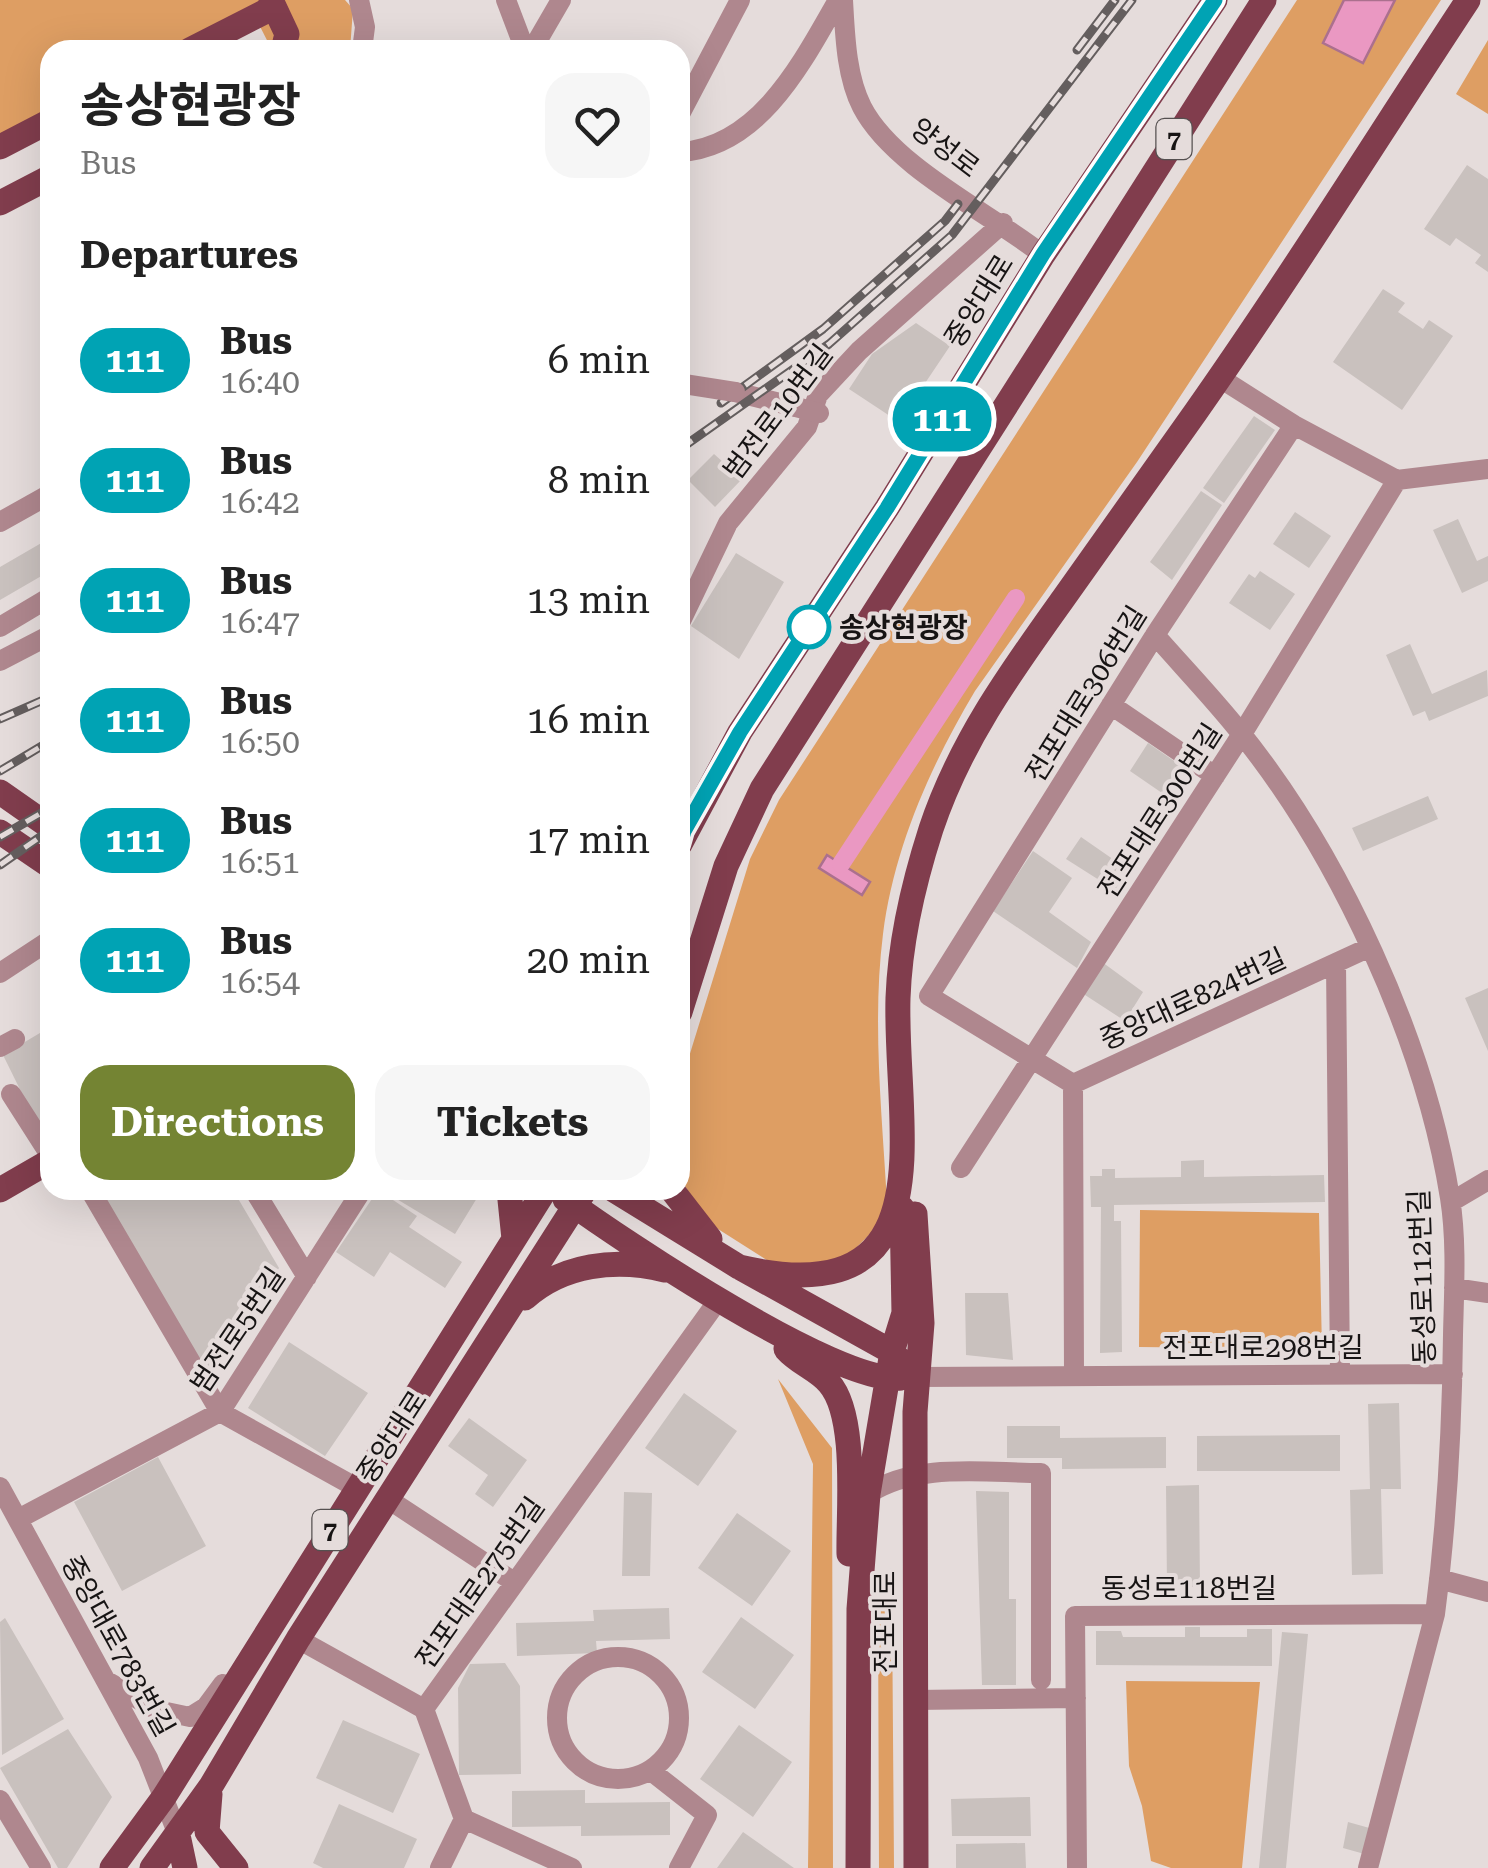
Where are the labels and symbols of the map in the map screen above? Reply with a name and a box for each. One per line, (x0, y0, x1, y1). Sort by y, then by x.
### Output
street label: 양성로 (904, 112, 986, 184)
road number: 7 (1156, 119, 1192, 159)
street label: 중앙대로 (938, 249, 1020, 353)
street label: 범전로10번길 (717, 338, 839, 486)
line badge: 111 (884, 386, 1000, 452)
street label: 전포대로306번길 (1019, 600, 1153, 788)
marker: 송상현광장 (788, 606, 830, 648)
place label: 송상현광장 (839, 611, 968, 644)
street label: 전포대로300번길 (1091, 717, 1229, 905)
street label: 중앙대로824번길 (1095, 941, 1291, 1057)
street label: 동성로112번길 (1402, 1189, 1442, 1365)
street label: 범전로5번길 (184, 1261, 292, 1399)
street label: 전포대로298번길 (1162, 1331, 1364, 1364)
street label: 중앙대로 (350, 1385, 434, 1489)
street label: 전포대로275번길 (409, 1491, 551, 1675)
road number: 7 (312, 1510, 348, 1550)
street label: 중앙대로783번길 (55, 1550, 181, 1742)
street label: 전포대로 (869, 1570, 902, 1674)
street label: 동성로118번길 (1101, 1572, 1277, 1605)

